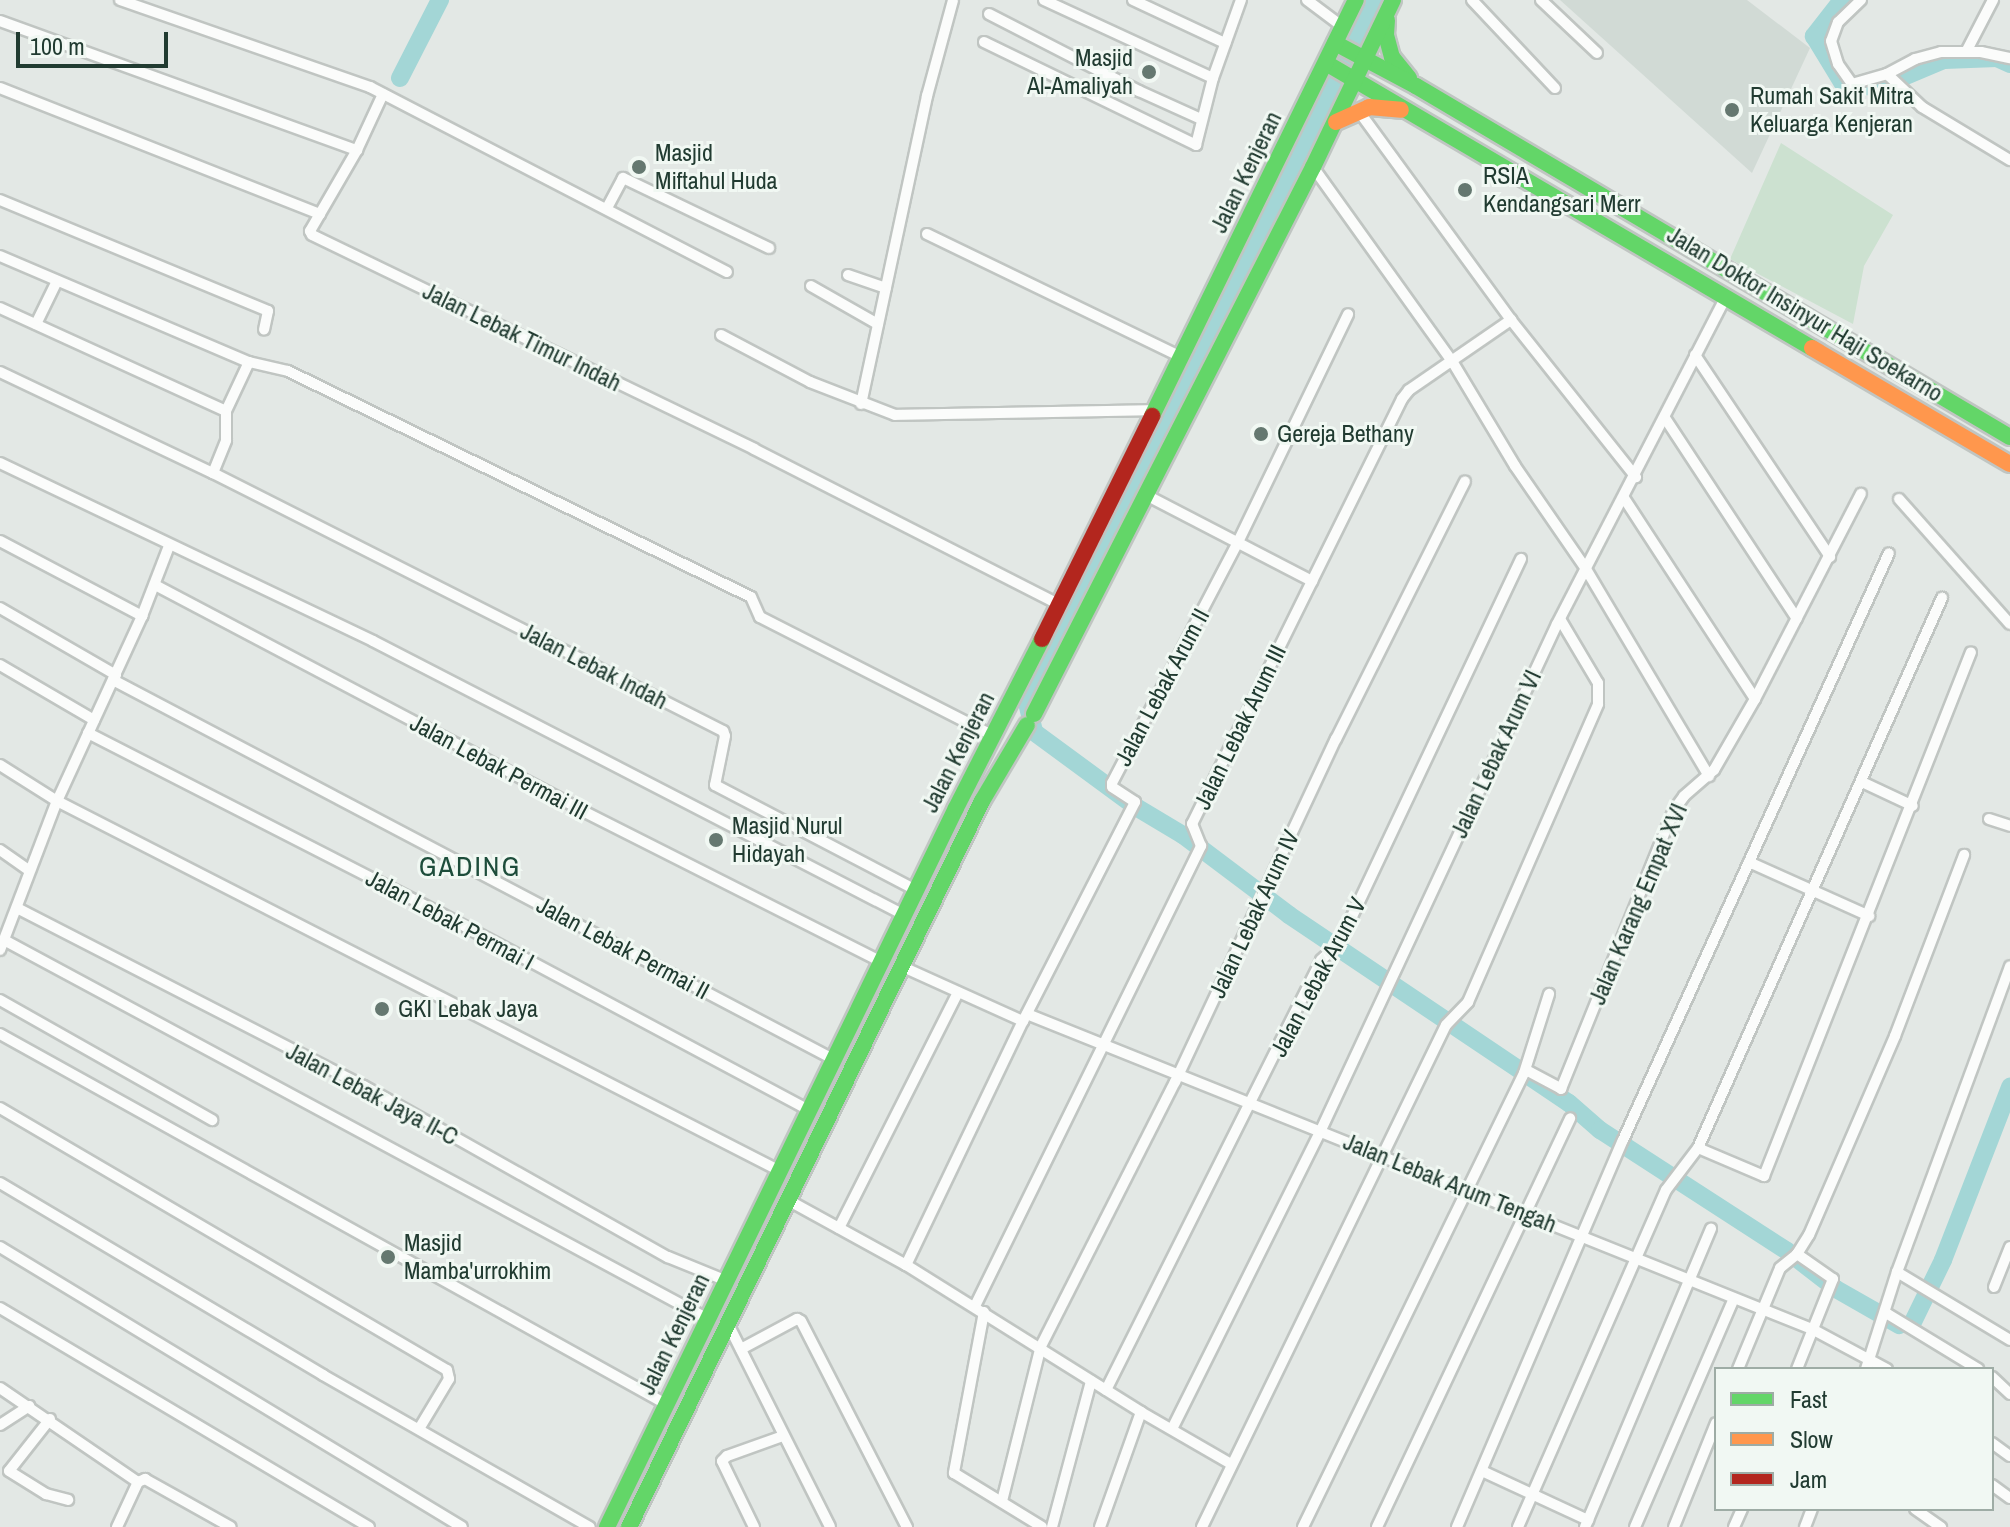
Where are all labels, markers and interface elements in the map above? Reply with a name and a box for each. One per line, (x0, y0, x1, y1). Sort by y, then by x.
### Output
scale bar (20, 16, 172, 66)
text: 100 m (30, 30, 85, 62)
place label: Masjid Al-Amaliyah (1027, 44, 1133, 100)
marker: Masjid Al-Amaliyah (1140, 63, 1158, 81)
place label: Rumah Sakit Mitra Keluarga Kenjeran (1750, 82, 1914, 138)
marker: Rumah Sakit Mitra Keluarga Kenjeran (1721, 99, 1743, 121)
street label: Jalan Kenjeran (1204, 107, 1288, 237)
place label: Masjid Miftahul Huda (655, 139, 778, 195)
marker: Masjid Miftahul Huda (630, 158, 648, 176)
place label: RSIA Kendangsari Merr (1483, 162, 1641, 218)
marker: RSIA Kendangsari Merr (1454, 179, 1476, 201)
street label: Jalan Doktor Insinyur Haji Soekarno (1662, 220, 1948, 408)
street label: Jalan Lebak Timur Indah (418, 276, 626, 398)
place label: Gereja Bethany (1277, 420, 1414, 448)
marker: Gereja Bethany (1252, 425, 1270, 443)
street label: Jalan Lebak Arum II (1108, 603, 1216, 771)
street label: Jalan Lebak Indah (516, 617, 672, 715)
street label: Jalan Lebak Arum III (1187, 640, 1293, 814)
street label: Jalan Lebak Arum VI (1444, 665, 1548, 843)
street label: Jalan Kenjeran (915, 687, 1001, 817)
street label: Jalan Lebak Permai III (405, 708, 593, 826)
street label: Jalan Karang Empat XVI (1583, 799, 1693, 1009)
place label: Masjid Nurul Hidayah (732, 812, 842, 868)
street label: Jalan Lebak Arum IV (1202, 825, 1306, 1003)
marker: Masjid Nurul Hidayah (707, 831, 725, 849)
district label: GADING (419, 849, 521, 883)
street label: Jalan Lebak Permai I (361, 864, 539, 976)
street label: Jalan Lebak Permai II (532, 890, 714, 1006)
street label: Jalan Lebak Arum V (1264, 892, 1372, 1062)
place label: GKI Lebak Jaya (398, 995, 538, 1023)
marker: GKI Lebak Jaya (373, 1000, 391, 1018)
street label: Jalan Lebak Jaya II-C (281, 1037, 463, 1151)
street label: Jalan Lebak Arum Tengah (1339, 1127, 1561, 1239)
place label: Masjid Mamba'urrokhim (404, 1229, 551, 1285)
marker: Masjid Mamba'urrokhim (379, 1248, 397, 1266)
street label: Jalan Kenjeran (632, 1269, 716, 1399)
legend (1714, 1367, 1994, 1511)
text: Fast (1790, 1383, 1827, 1415)
text: Slow (1790, 1423, 1833, 1455)
text: Jam (1790, 1463, 1827, 1495)

